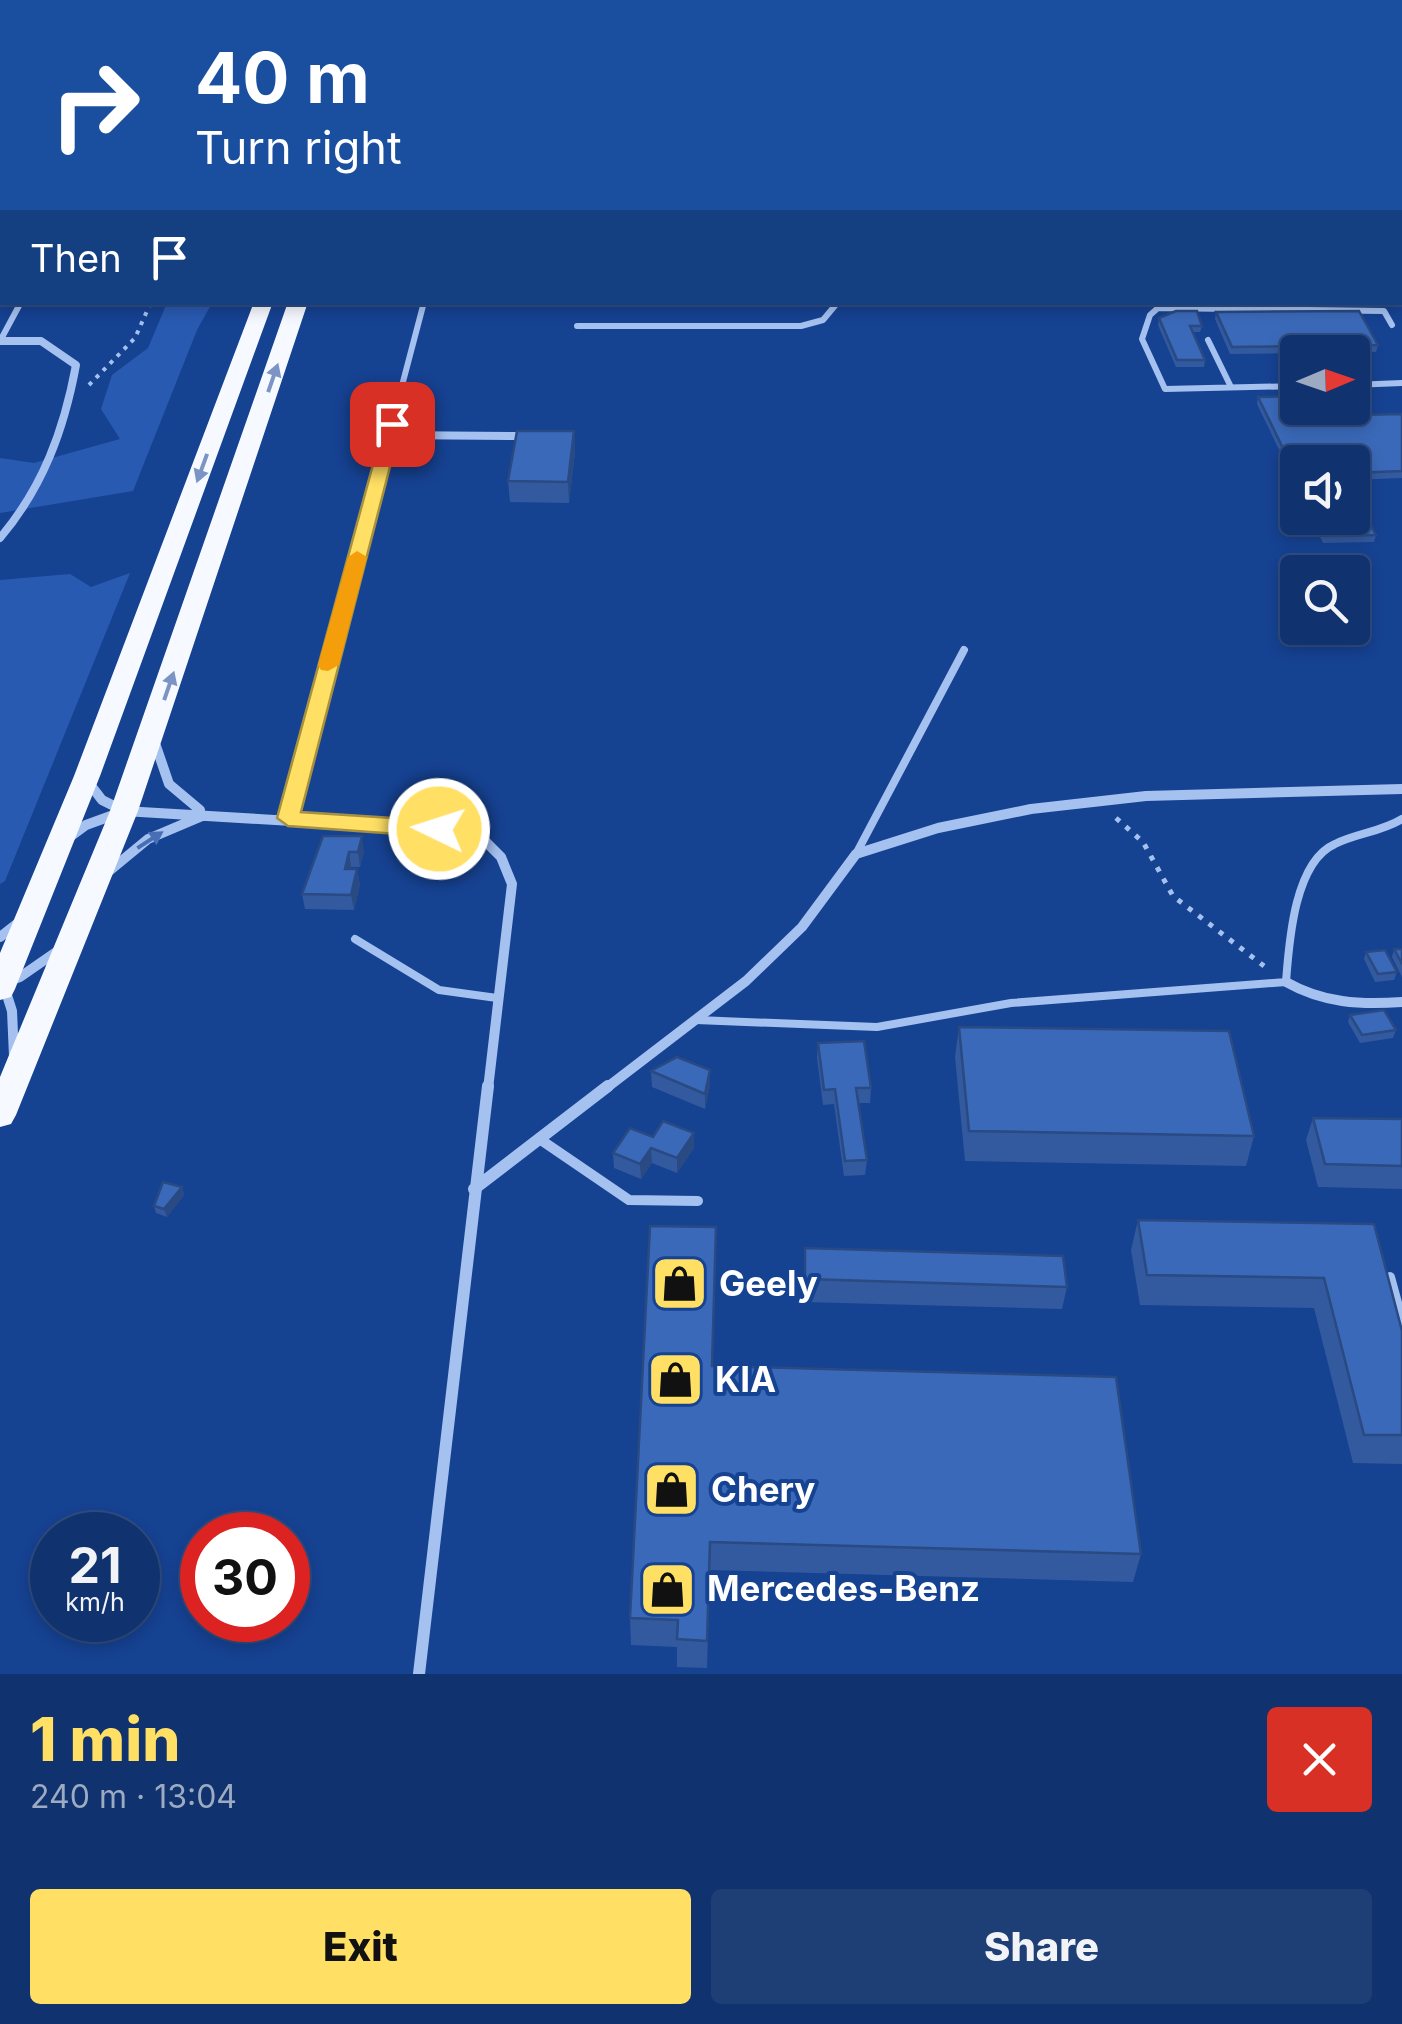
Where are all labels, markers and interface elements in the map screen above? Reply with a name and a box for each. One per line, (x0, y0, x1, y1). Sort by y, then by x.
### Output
text: 40 m (195, 35, 370, 120)
icon: right (30, 40, 160, 170)
text: Turn right (195, 120, 402, 175)
icon: arrive (142, 230, 197, 285)
text: Then (30, 235, 122, 281)
north arrow (1280, 335, 1370, 425)
map controls (1280, 335, 1370, 645)
one-way arrow (266, 362, 281, 392)
pin (350, 382, 435, 467)
icon: arrive (365, 397, 420, 452)
button: sound (1280, 445, 1370, 535)
one-way arrow (194, 453, 209, 483)
button: search (1280, 555, 1370, 645)
one-way arrow (162, 670, 177, 700)
position arrow (387, 777, 491, 881)
one-way arrow (137, 831, 164, 850)
shop icon: Geely (650, 1254, 710, 1314)
place label: Geely (719, 1262, 818, 1304)
shop icon: KIA (646, 1350, 706, 1410)
place label: KIA (715, 1358, 776, 1400)
shop icon: Chery (642, 1460, 702, 1520)
place label: Chery (711, 1468, 815, 1510)
speed limit sign: 30 (180, 1512, 310, 1642)
text: 21 (68, 1535, 122, 1595)
shop icon: Mercedes-Benz (638, 1559, 698, 1619)
place label: Mercedes-Benz (707, 1567, 980, 1609)
text: km/h (65, 1587, 125, 1617)
text: 1 min (30, 1703, 180, 1775)
button: close (1267, 1707, 1372, 1812)
text: 240 m · 13:04 (30, 1777, 237, 1816)
button: Exit (30, 1889, 691, 2004)
button: Share (711, 1889, 1372, 2004)

